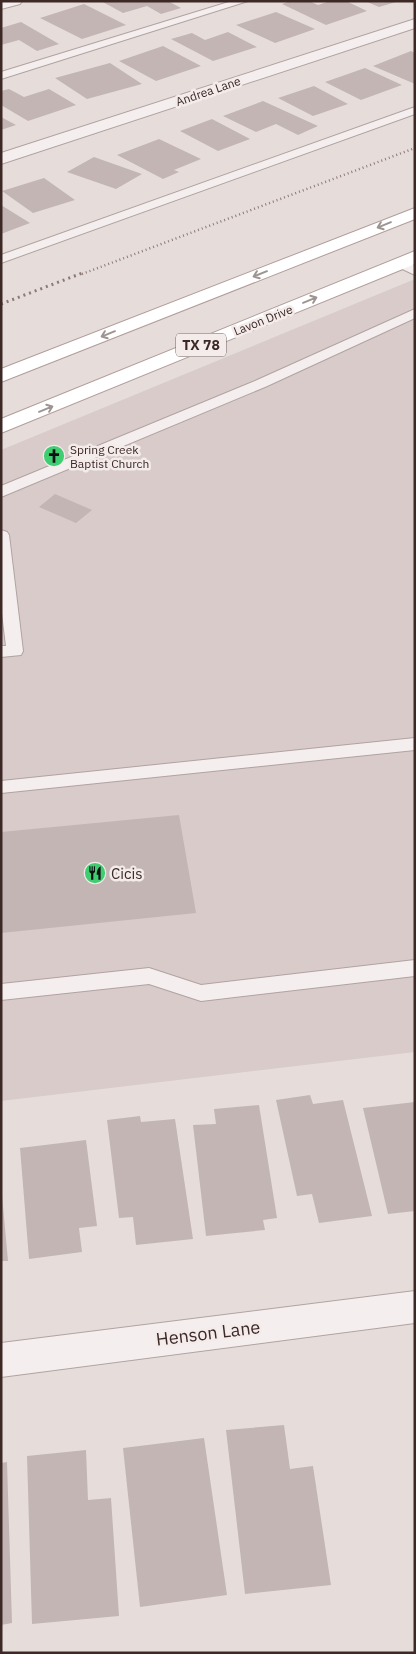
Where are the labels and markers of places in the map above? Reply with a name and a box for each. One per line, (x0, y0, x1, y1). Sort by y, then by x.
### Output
place label: Spring Creek Baptist Church (70, 442, 149, 471)
church icon: Spring Creek Baptist Church (42, 444, 66, 468)
restaurant icon: Cicis (83, 861, 107, 885)
place label: Cicis (111, 864, 143, 883)

